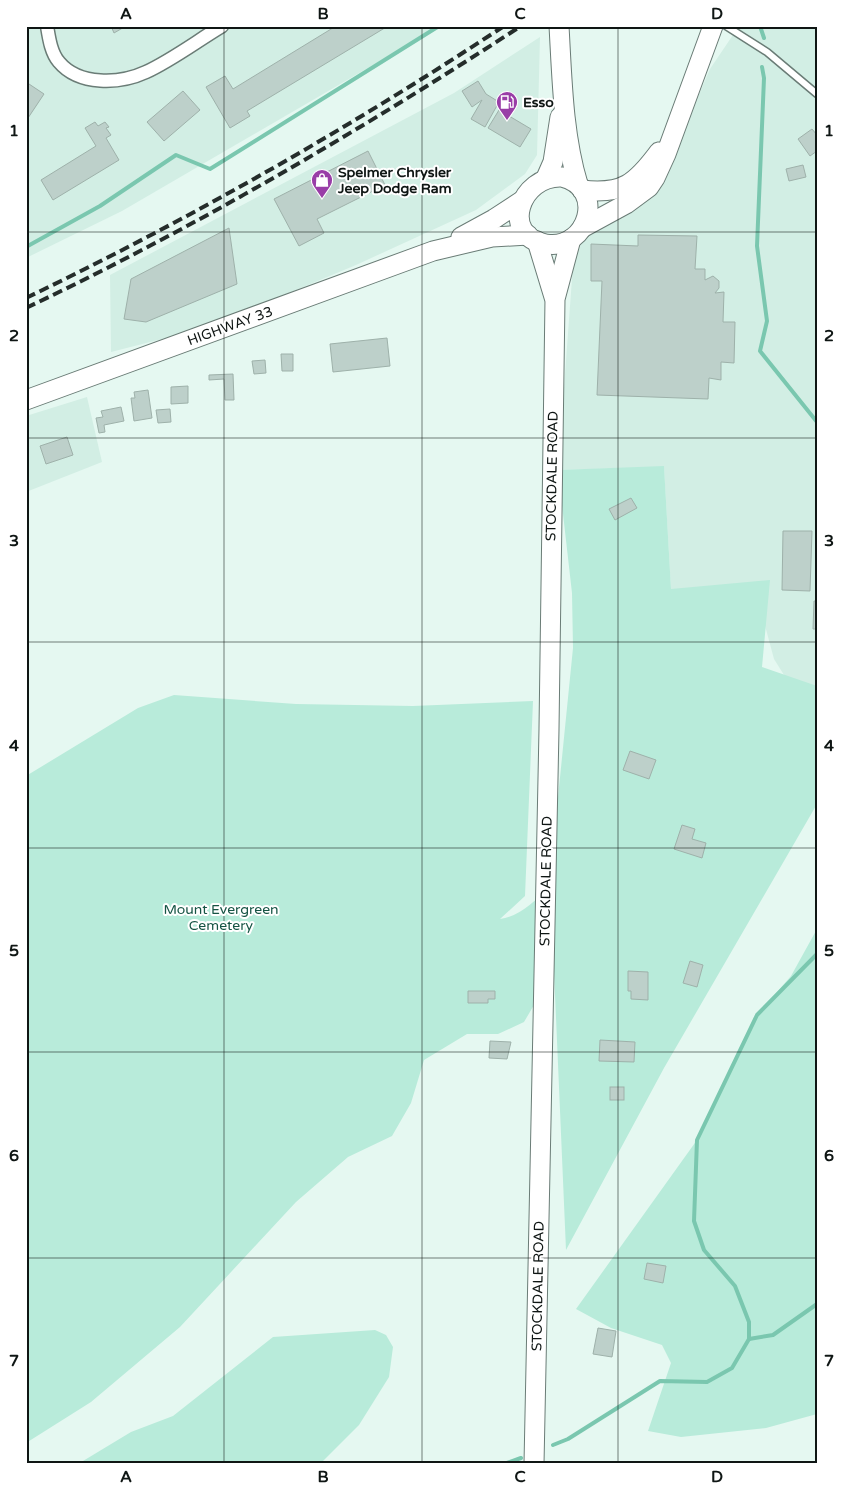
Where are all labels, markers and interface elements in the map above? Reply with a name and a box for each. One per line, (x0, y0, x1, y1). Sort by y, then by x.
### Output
text: A (120, 4, 132, 24)
text: B (317, 4, 329, 24)
text: C (514, 4, 526, 24)
text: D (711, 4, 723, 24)
fuel station icon: Esso (495, 90, 519, 121)
place label: Esso (523, 94, 554, 111)
text: 1 (9, 121, 19, 141)
text: 1 (824, 121, 834, 141)
place label: Spelmer Chrysler Jeep Dodge Ram (337, 164, 452, 197)
shop icon: Spelmer Chrysler Jeep Dodge Ram (310, 168, 334, 199)
street label: HIGHWAY 33 (185, 303, 275, 349)
text: 2 (9, 326, 19, 346)
text: 2 (824, 326, 834, 346)
street label: STOCKDALE ROAD (542, 411, 562, 541)
text: 3 (9, 531, 19, 551)
text: 3 (824, 531, 834, 551)
text: 4 (9, 736, 19, 756)
text: 4 (824, 736, 834, 756)
street label: STOCKDALE ROAD (536, 816, 556, 946)
park label: Mount Evergreen Cemetery (163, 901, 279, 934)
text: 5 (9, 941, 19, 961)
text: 5 (824, 941, 834, 961)
text: 6 (9, 1146, 19, 1166)
text: 6 (824, 1146, 834, 1166)
street label: STOCKDALE ROAD (528, 1221, 548, 1351)
text: 7 (9, 1351, 19, 1371)
text: 7 (824, 1351, 834, 1371)
text: A (120, 1467, 132, 1487)
text: B (317, 1467, 329, 1487)
text: C (514, 1467, 526, 1487)
text: D (711, 1467, 723, 1487)

